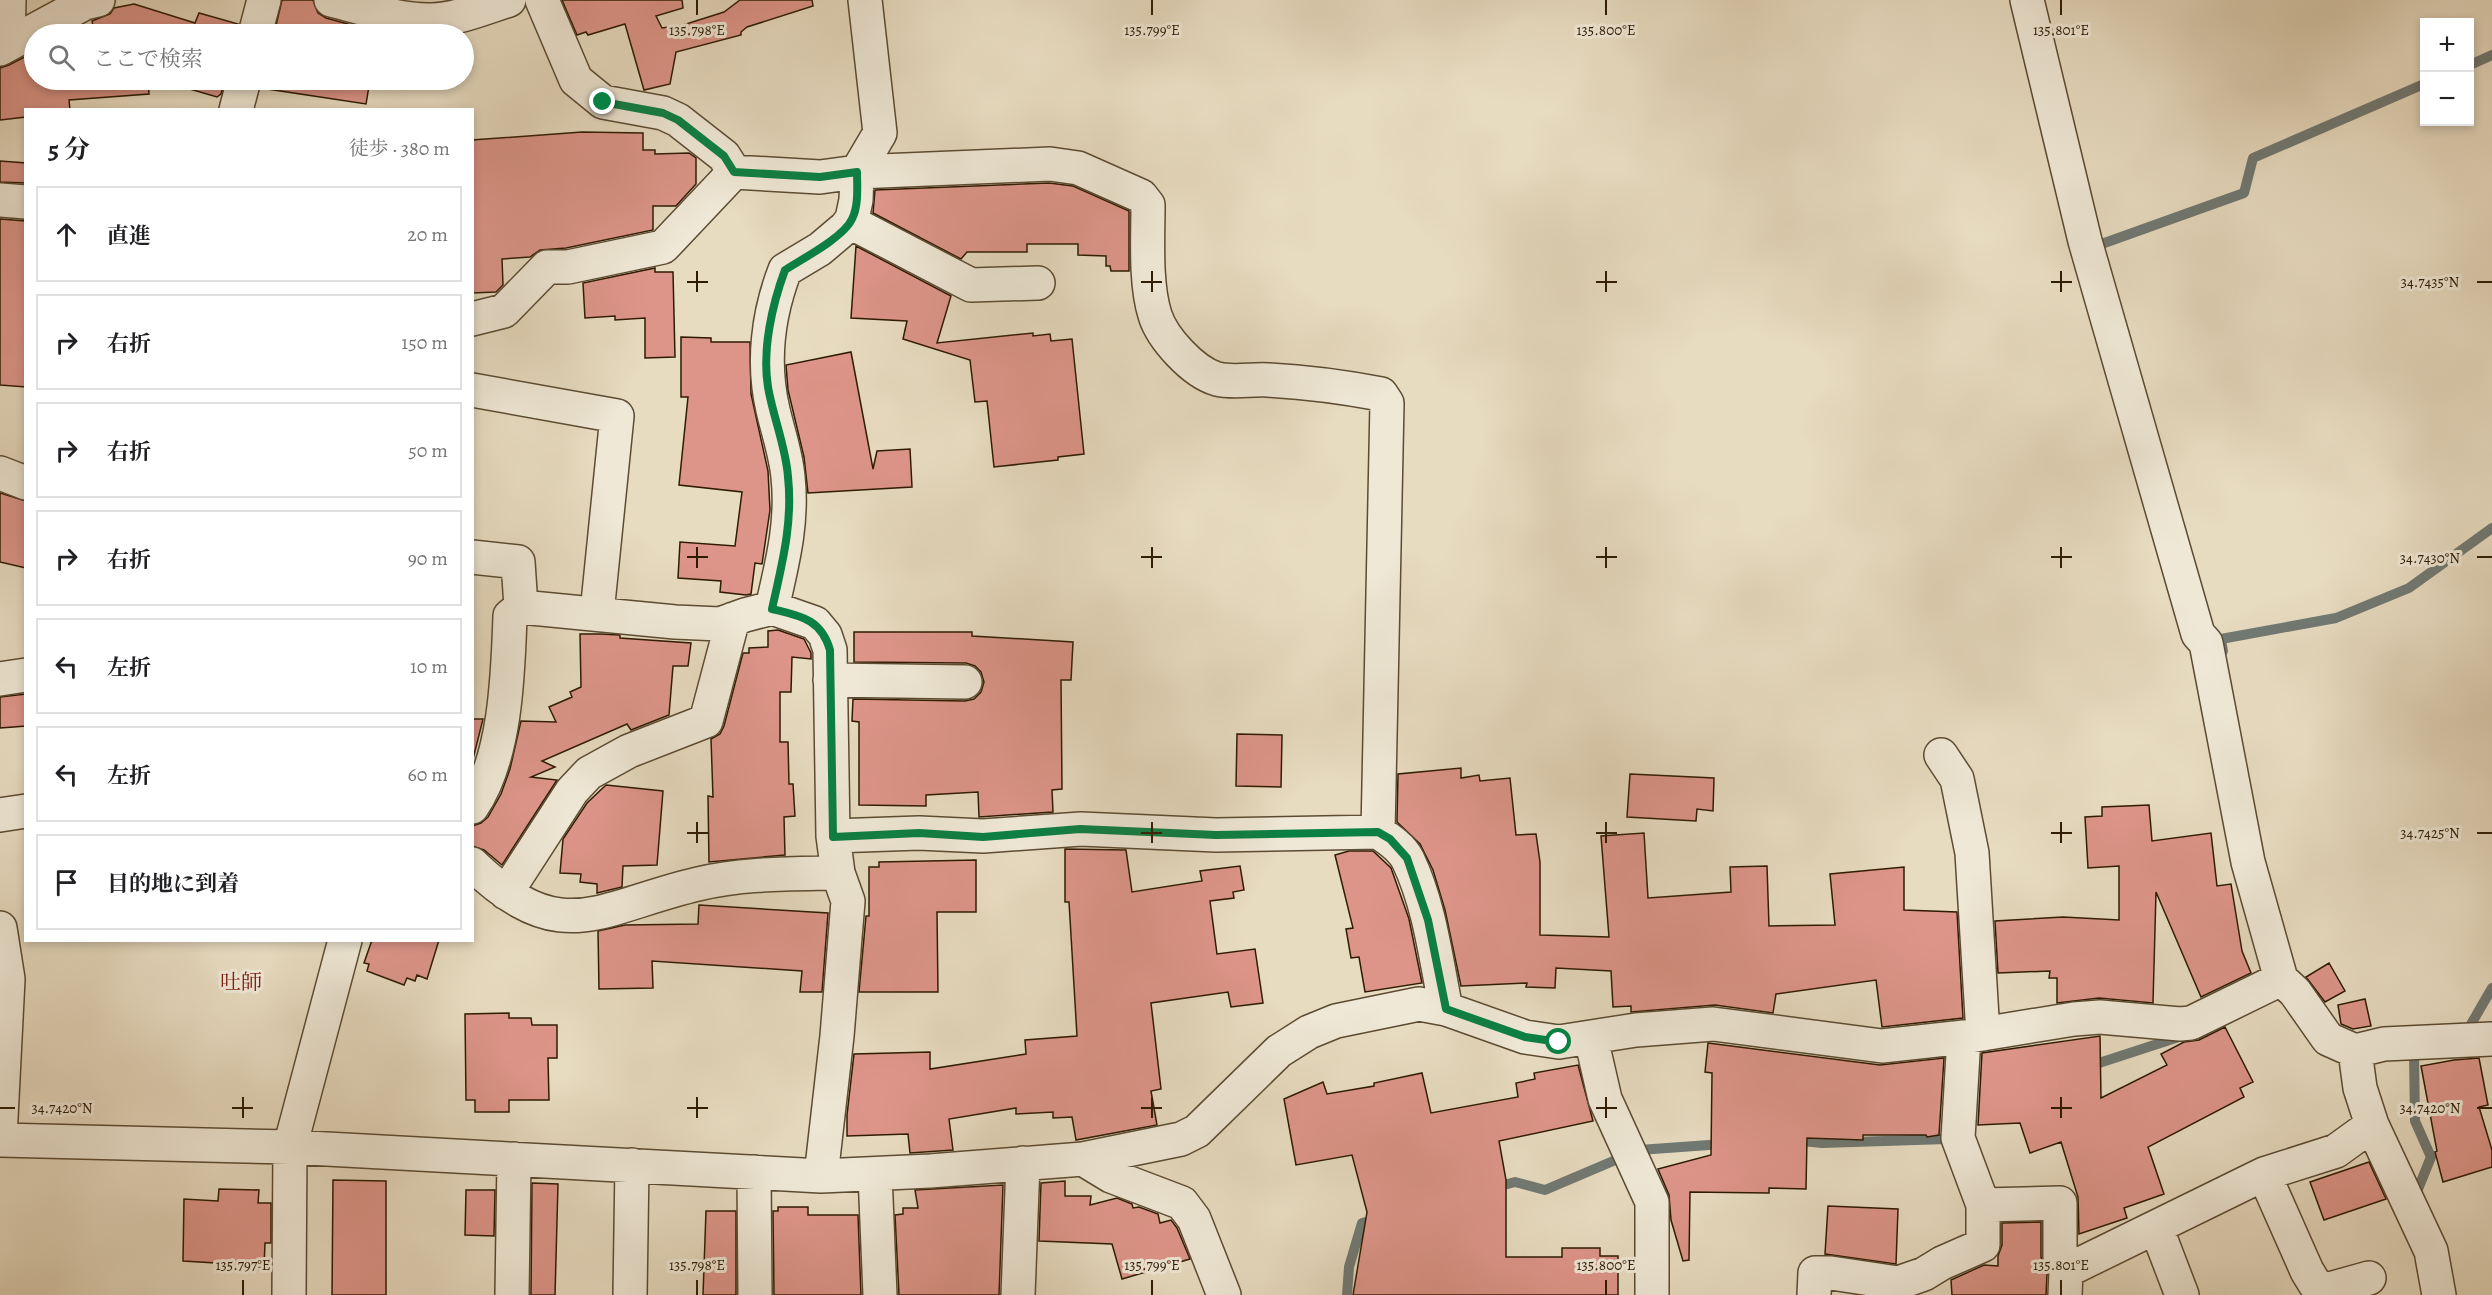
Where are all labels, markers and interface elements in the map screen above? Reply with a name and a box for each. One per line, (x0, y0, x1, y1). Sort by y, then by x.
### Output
map controls (2420, 18, 2474, 126)
button: + (2420, 18, 2474, 72)
text: 135.798°E (669, 20, 725, 40)
text: 135.799°E (1124, 20, 1180, 40)
text: 135.800°E (1576, 20, 1636, 40)
text: 135.801°E (2033, 20, 2089, 40)
search box (24, 24, 474, 90)
icon: search (45, 41, 78, 74)
text: ここで検索 (93, 44, 203, 74)
button: − (2420, 72, 2474, 126)
route end (589, 88, 615, 114)
text: 5 分 (48, 132, 90, 167)
text: 徒歩 · 380 m (349, 135, 450, 162)
icon: ahead (50, 218, 83, 251)
text: 直進 (107, 221, 151, 251)
text: 20 m (407, 221, 448, 248)
text: 34.7435°N (2401, 272, 2460, 292)
icon: right (50, 326, 83, 359)
text: 右折 (107, 329, 151, 359)
text: 150 m (401, 329, 448, 356)
icon: right (50, 434, 83, 467)
text: 右折 (107, 437, 151, 467)
text: 50 m (408, 437, 448, 464)
icon: right (50, 542, 83, 575)
text: 右折 (107, 545, 151, 575)
text: 90 m (408, 545, 448, 572)
text: 34.7430°N (2400, 548, 2460, 568)
icon: left (50, 650, 83, 683)
text: 左折 (107, 653, 151, 683)
text: 10 m (410, 653, 448, 680)
icon: left (50, 758, 83, 791)
text: 左折 (107, 761, 151, 791)
text: 60 m (408, 761, 448, 788)
text: 34.7425°N (2400, 823, 2460, 843)
icon: arrive (50, 866, 83, 899)
text: 目的地に到着 (107, 869, 239, 899)
district label: 吐師 (220, 968, 262, 996)
route start (1545, 1028, 1571, 1054)
text: 34.7420°N (31, 1098, 93, 1118)
text: 34.7420°N (2399, 1098, 2461, 1118)
text: 135.797°E (215, 1255, 271, 1275)
text: 135.798°E (669, 1255, 725, 1275)
text: 135.799°E (1124, 1255, 1180, 1275)
text: 135.800°E (1576, 1255, 1636, 1275)
text: 135.801°E (2033, 1255, 2089, 1275)

